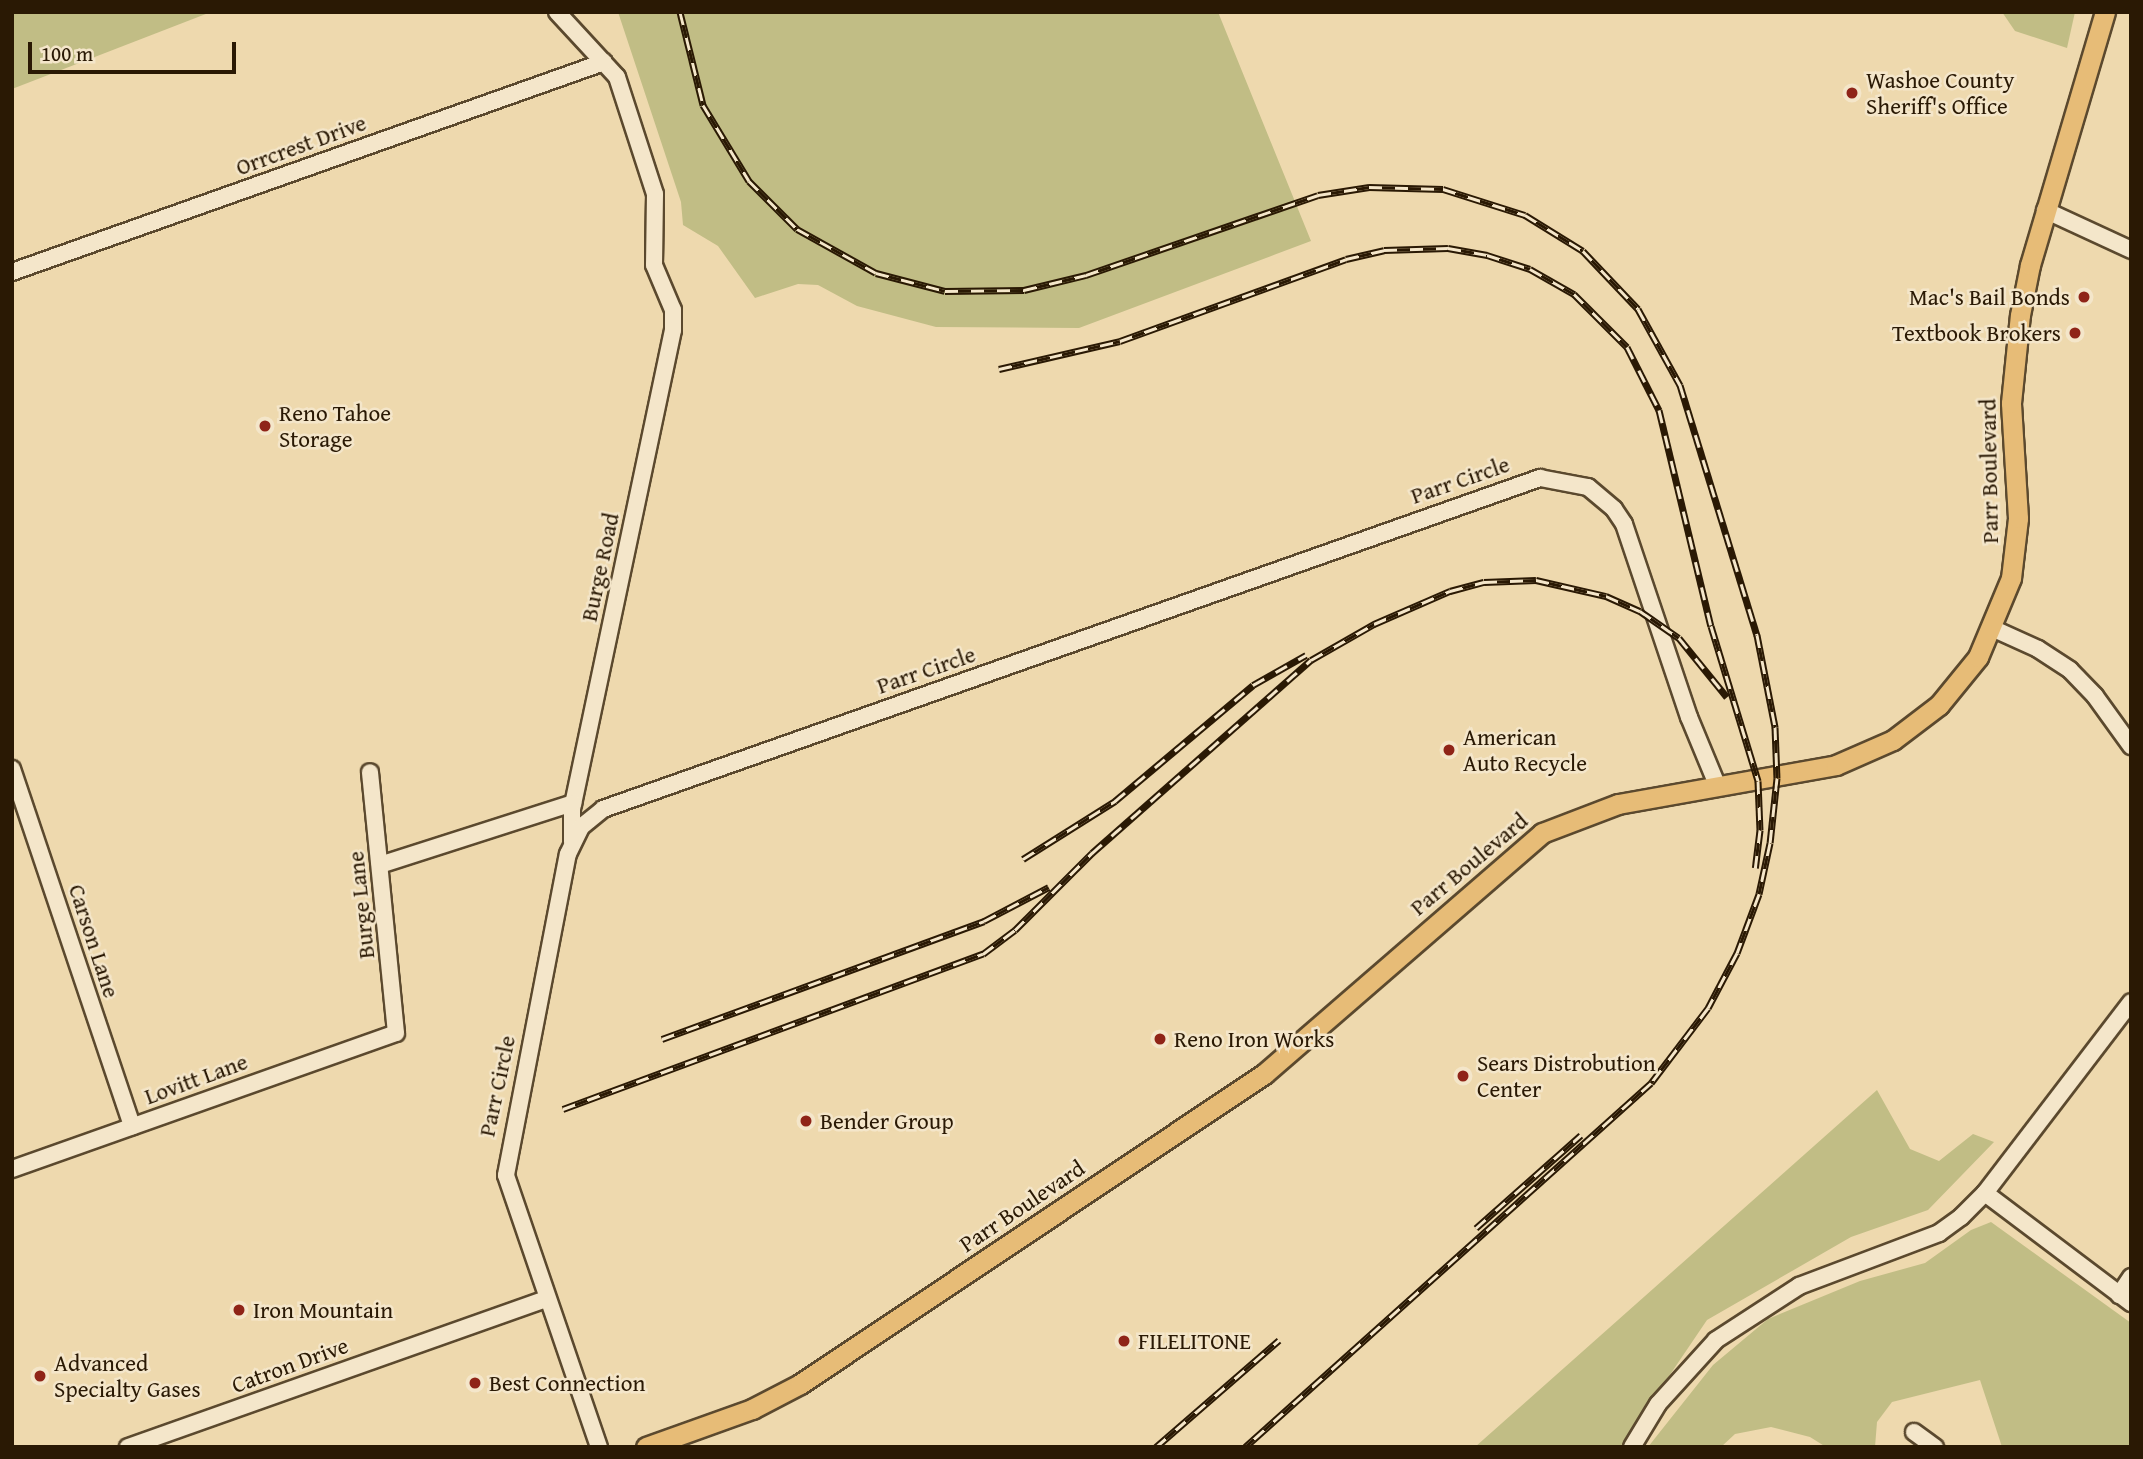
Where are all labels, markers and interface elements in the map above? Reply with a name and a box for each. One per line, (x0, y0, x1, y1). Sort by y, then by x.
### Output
scale bar (32, 28, 240, 72)
text: 100 m (41, 38, 93, 69)
place label: Washoe County Sheriff's Office (1866, 66, 2014, 120)
marker: Washoe County Sheriff's Office (1844, 85, 1860, 101)
street label: Orrcrest Drive (232, 109, 370, 181)
place label: Mac's Bail Bonds (1909, 283, 2070, 311)
marker: Mac's Bail Bonds (2076, 289, 2092, 305)
place label: Textbook Brokers (1892, 319, 2061, 347)
marker: Textbook Brokers (2067, 325, 2083, 341)
street label: Parr Boulevard (1974, 398, 2004, 544)
place label: Reno Tahoe Storage (279, 399, 391, 453)
marker: Reno Tahoe Storage (257, 418, 273, 434)
street label: Parr Circle (1407, 450, 1513, 510)
street label: Burge Road (575, 510, 625, 624)
street label: Parr Circle (873, 640, 979, 700)
place label: American Auto Recycle (1463, 723, 1587, 777)
marker: American Auto Recycle (1441, 742, 1457, 758)
street label: Parr Boulevard (1405, 807, 1533, 921)
street label: Burge Lane (342, 850, 380, 960)
street label: Carson Lane (63, 881, 125, 1001)
place label: Reno Iron Works (1174, 1025, 1334, 1053)
marker: Reno Iron Works (1152, 1031, 1168, 1047)
street label: Parr Circle (473, 1033, 521, 1139)
street label: Lovitt Lane (141, 1048, 251, 1110)
place label: Sears Distrobution Center (1477, 1049, 1656, 1103)
marker: Sears Distrobution Center (1455, 1068, 1471, 1084)
place label: Bender Group (820, 1107, 954, 1135)
marker: Bender Group (798, 1113, 814, 1129)
street label: Parr Boulevard (954, 1154, 1090, 1258)
place label: Iron Mountain (253, 1296, 393, 1324)
marker: Iron Mountain (231, 1302, 247, 1318)
place label: FILELITONE (1138, 1327, 1251, 1355)
street label: Catron Drive (228, 1331, 352, 1399)
marker: FILELITONE (1116, 1333, 1132, 1349)
place label: Advanced Specialty Gases (54, 1349, 201, 1403)
marker: Advanced Specialty Gases (32, 1368, 48, 1384)
place label: Best Connection (489, 1369, 645, 1397)
marker: Best Connection (467, 1375, 483, 1391)

